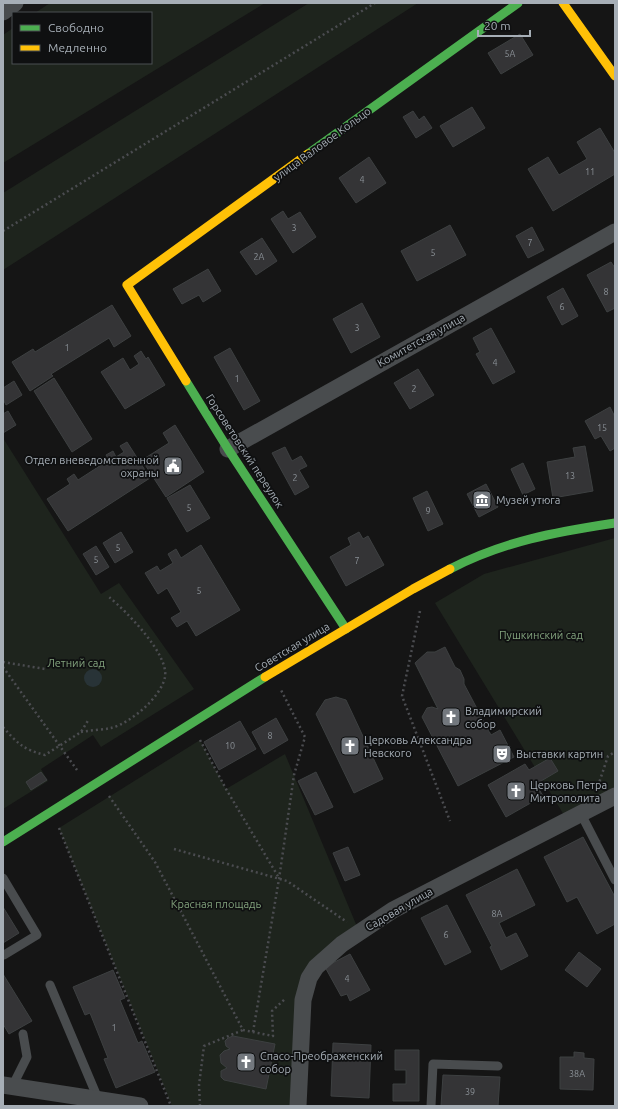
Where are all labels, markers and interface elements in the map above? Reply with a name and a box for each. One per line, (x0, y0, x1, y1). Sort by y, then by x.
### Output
legend (12, 12, 152, 64)
scale bar (478, 12, 530, 38)
text: 20 m (484, 19, 511, 32)
text: Свободно (48, 21, 104, 34)
text: Медленно (48, 41, 107, 54)
house number: 5А (505, 49, 516, 59)
street label: улица Валовое Кольцо (271, 105, 373, 183)
house number: 11 (585, 167, 595, 177)
house number: 4 (359, 175, 365, 185)
house number: 3 (291, 223, 297, 233)
house number: 7 (527, 238, 533, 248)
house number: 5 (430, 248, 436, 258)
house number: 2А (254, 252, 265, 262)
house number: 8 (603, 287, 609, 297)
house number: 6 (559, 302, 565, 312)
street label: Комитетская улица (375, 311, 467, 369)
house number: 3 (354, 323, 360, 333)
house number: 1 (64, 343, 70, 353)
house number: 4 (492, 358, 498, 368)
house number: 1 (234, 374, 240, 384)
house number: 2 (411, 384, 417, 394)
street label: Горсоветовский переулок (204, 392, 286, 510)
house number: 15 (597, 423, 607, 433)
place label: Отдел вневедомственной охраны (25, 454, 159, 479)
public building icon: Отдел вневедомственной охраны (162, 455, 184, 477)
house number: 13 (565, 471, 575, 481)
house number: 2 (292, 473, 298, 483)
museum icon: Музей утюга (471, 489, 493, 511)
place label: Музей утюга (496, 494, 560, 506)
house number: 5 (186, 503, 192, 513)
house number: 9 (425, 506, 431, 516)
house number: 5 (115, 543, 121, 553)
house number: 5 (93, 555, 99, 565)
house number: 7 (354, 556, 360, 566)
house number: 5 (196, 586, 202, 596)
street label: Советская улица (252, 620, 332, 674)
park label: Пушкинский сад (499, 629, 584, 641)
park label: Летний сад (47, 657, 105, 669)
place label: Владимирский собор (465, 705, 542, 730)
church icon: Владимирский собор (440, 706, 462, 728)
house number: 8 (267, 731, 273, 741)
place label: Церковь Александра Невского (364, 734, 472, 759)
church icon: Церковь Александра Невского (339, 735, 361, 757)
house number: 10 (225, 741, 235, 751)
theatre icon: Выставки картин (491, 743, 513, 765)
place label: Выставки картин (516, 748, 603, 760)
place label: Церковь Петра Митрополита (530, 779, 607, 804)
church icon: Церковь Петра Митрополита (505, 780, 527, 802)
street label: Садовая улица (363, 885, 435, 933)
park label: Красная площадь (171, 898, 261, 910)
house number: 8А (492, 909, 503, 919)
house number: 6 (443, 930, 449, 940)
house number: 4 (344, 974, 350, 984)
house number: 1 (111, 1023, 117, 1033)
place label: Спасо-Преображенский собор (260, 1050, 383, 1075)
church icon: Спасо-Преображенский собор (235, 1051, 257, 1073)
house number: 38А (569, 1069, 585, 1079)
house number: 39 (465, 1087, 475, 1097)

